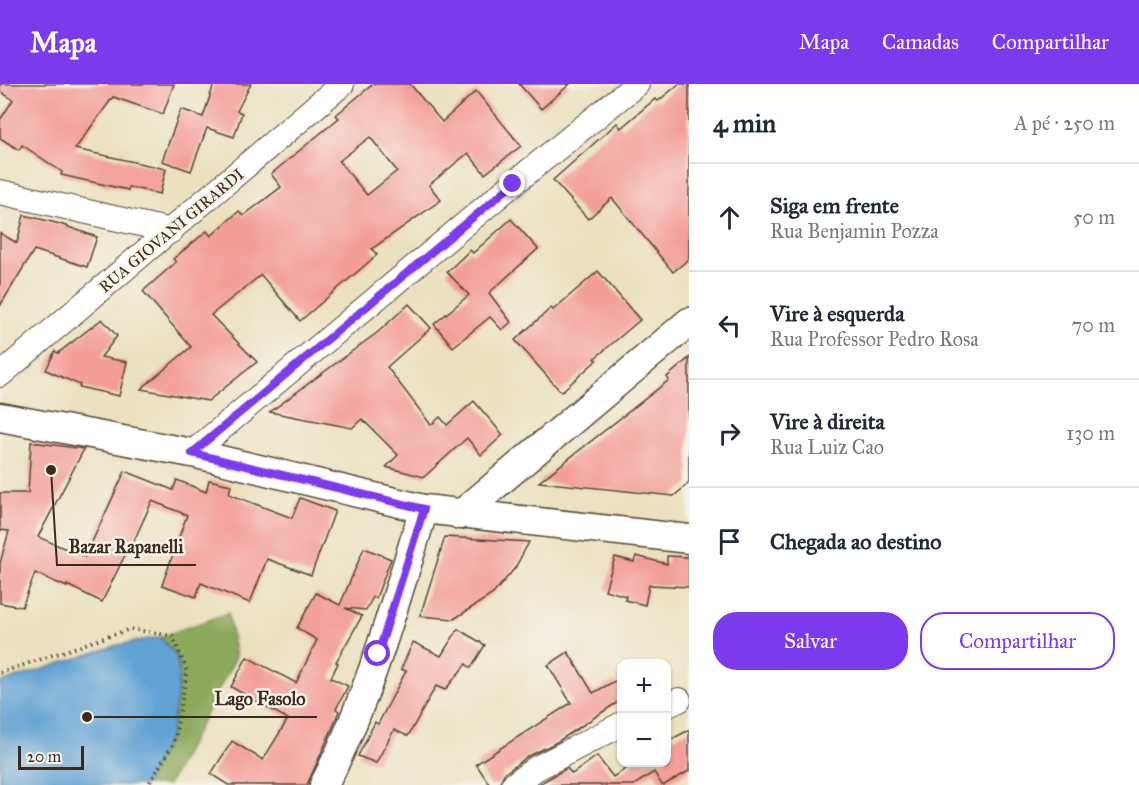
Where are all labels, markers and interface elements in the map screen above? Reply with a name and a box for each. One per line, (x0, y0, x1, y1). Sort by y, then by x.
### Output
text: Mapa (30, 25, 97, 60)
text: Mapa (799, 29, 849, 55)
text: Camadas (882, 29, 959, 55)
text: Compartilhar (992, 29, 1109, 55)
text: 4 min (713, 107, 776, 139)
text: A pé · 250 m (1014, 111, 1115, 135)
street label: RUA GIOVANI GIRARDI (95, 164, 248, 296)
route end (499, 170, 525, 196)
text: Siga em frente (770, 192, 899, 219)
icon: ahead (713, 201, 746, 234)
text: 50 m (1073, 205, 1115, 229)
text: Rua Benjamin Pozza (770, 219, 939, 243)
text: Vire à esquerda (770, 300, 904, 327)
icon: left (713, 309, 746, 342)
text: 70 m (1072, 313, 1115, 337)
text: Rua Professor Pedro Rosa (770, 327, 979, 351)
text: Vire à direita (770, 408, 885, 435)
icon: right (713, 417, 746, 450)
text: 130 m (1066, 421, 1115, 445)
text: Rua Luiz Cao (770, 435, 884, 459)
icon: arrive (713, 525, 746, 558)
text: Chegada ao destino (770, 528, 941, 555)
callout: Bazar Rapanelli (57, 529, 196, 565)
text: Bazar Rapanelli (69, 536, 184, 559)
button: Salvar (713, 612, 908, 670)
button: Compartilhar (920, 612, 1115, 670)
route start (364, 640, 390, 666)
map controls (617, 659, 671, 767)
button: + (617, 659, 671, 713)
callout: Lago Fasolo (202, 681, 317, 717)
text: Lago Fasolo (214, 688, 306, 711)
button: − (617, 713, 671, 767)
scale bar (18, 743, 84, 770)
text: 20 m (27, 747, 61, 766)

